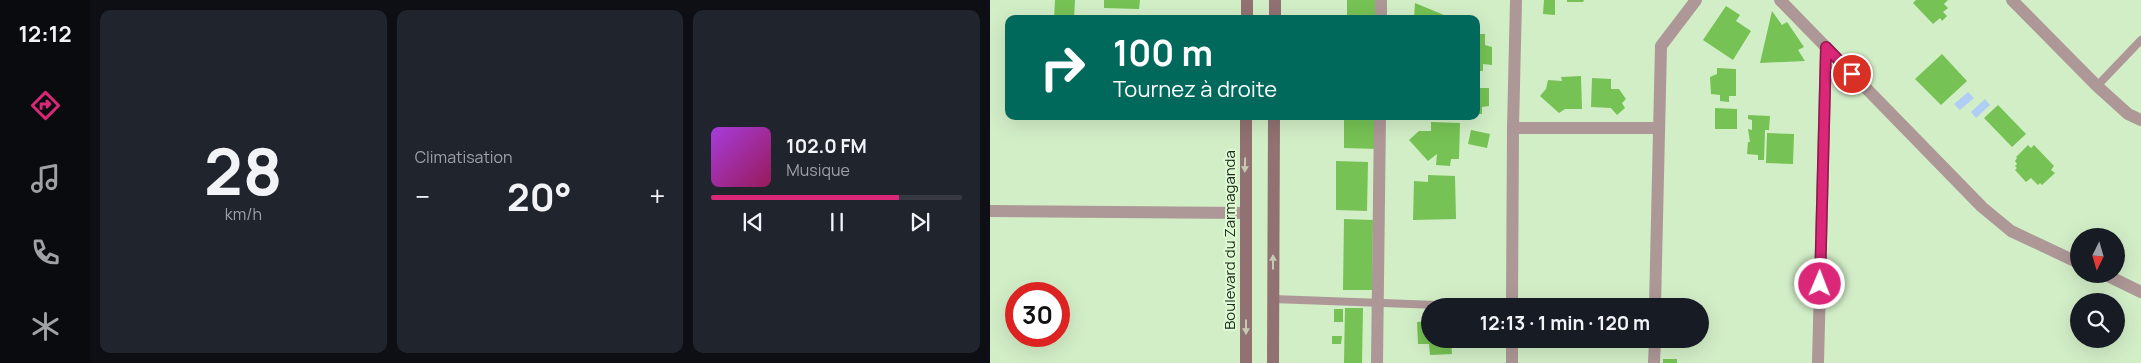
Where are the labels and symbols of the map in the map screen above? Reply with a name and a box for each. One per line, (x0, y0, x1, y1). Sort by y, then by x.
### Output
pin (1831, 53, 1873, 95)
street label: Boulevard du Zarmaganda (1219, 150, 1240, 330)
one-way arrow (1241, 157, 1249, 173)
north arrow (2070, 228, 2125, 282)
one-way arrow (1269, 254, 1277, 270)
position arrow (1793, 257, 1845, 309)
speed limit sign: 30 (1005, 282, 1070, 347)
one-way arrow (1242, 320, 1250, 336)

